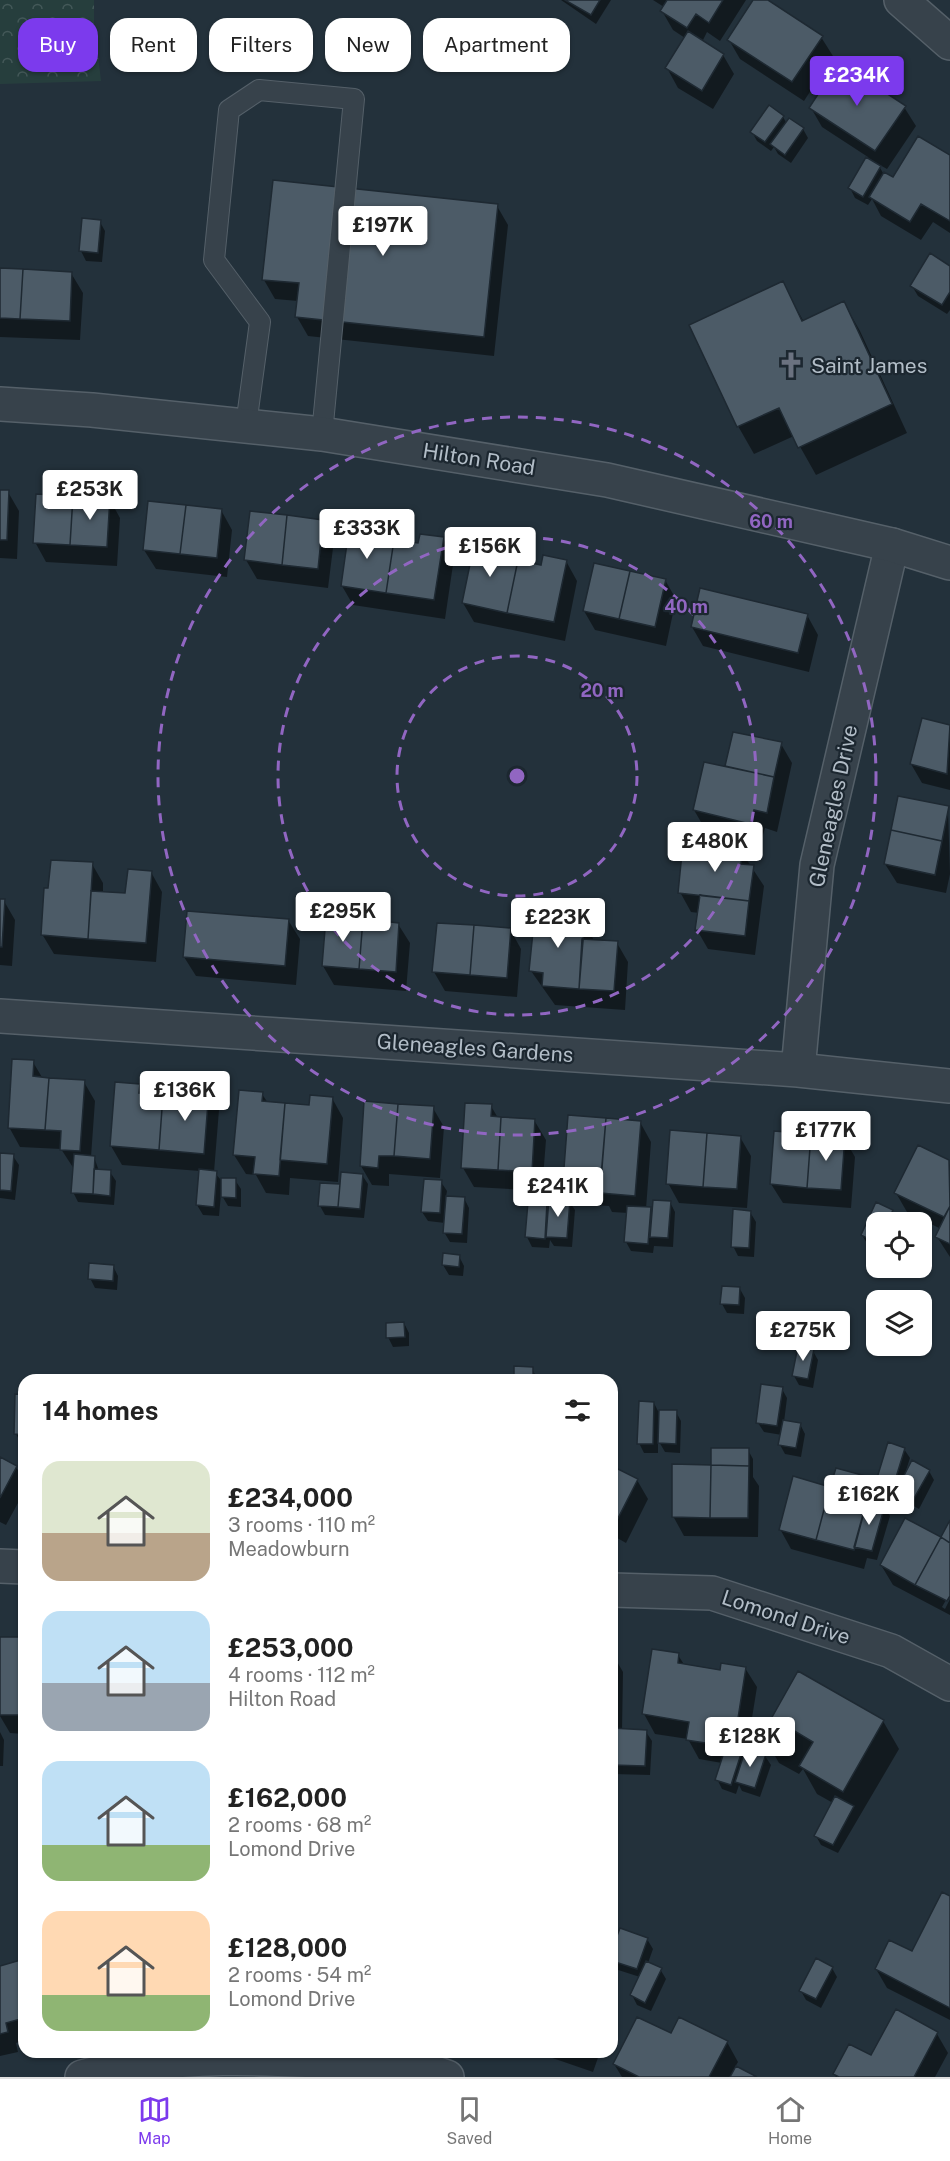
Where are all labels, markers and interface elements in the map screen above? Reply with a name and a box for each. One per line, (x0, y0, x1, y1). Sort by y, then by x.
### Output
chip: Buy (18, 18, 98, 72)
chip: Rent (110, 18, 197, 72)
chip: Filters (209, 18, 313, 72)
chip: New (325, 18, 411, 72)
chip: Apartment (423, 18, 570, 72)
pin: £234K (815, 56, 899, 107)
text: £234K (824, 63, 890, 87)
pin: £197K (341, 206, 425, 257)
text: £197K (352, 213, 414, 237)
church icon: Saint James (776, 350, 806, 380)
place label: Saint James (811, 353, 927, 378)
street label: Hilton Road (421, 438, 537, 480)
pin: £253K (48, 470, 132, 521)
text: £253K (57, 477, 123, 501)
pin: £333K (325, 509, 409, 560)
text: 60 m (749, 511, 793, 532)
text: £333K (333, 516, 401, 540)
pin: £156K (448, 527, 532, 578)
text: £156K (459, 534, 521, 558)
text: 40 m (664, 596, 708, 617)
text: 20 m (580, 680, 624, 701)
street label: Gleneagles Drive (804, 723, 862, 889)
centre of rings (507, 766, 527, 786)
pin: £480K (673, 822, 757, 873)
text: £480K (682, 829, 748, 853)
pin: £295K (301, 892, 385, 943)
pin: £223K (516, 898, 600, 949)
text: £295K (310, 899, 376, 923)
text: £223K (525, 905, 591, 929)
street label: Gleneagles Gardens (376, 1029, 574, 1067)
pin: £136K (143, 1071, 227, 1122)
text: £136K (154, 1078, 216, 1102)
pin: £177K (784, 1111, 868, 1162)
text: £177K (795, 1118, 857, 1142)
pin: £241K (516, 1167, 600, 1218)
text: £241K (527, 1174, 589, 1198)
map controls (866, 1212, 932, 1356)
button: locate (866, 1212, 932, 1278)
button: layers (866, 1290, 932, 1356)
pin: £275K (761, 1311, 845, 1362)
text: £275K (770, 1318, 836, 1342)
icon: filters (561, 1394, 594, 1427)
text: 14 homes (42, 1395, 158, 1426)
pin: £162K (827, 1475, 911, 1526)
text: £234,000 (228, 1482, 353, 1513)
text: £162K (838, 1482, 900, 1506)
icon: home (90, 1485, 162, 1557)
text: 3 rooms · 110 m² (228, 1513, 375, 1537)
text: Meadowburn (228, 1537, 350, 1561)
street label: Lomond Drive (719, 1584, 853, 1650)
text: £253,000 (228, 1632, 354, 1663)
icon: home (90, 1635, 162, 1707)
text: 4 rooms · 112 m² (228, 1663, 375, 1687)
text: Hilton Road (228, 1687, 336, 1711)
pin: £128K (708, 1717, 792, 1768)
text: £128K (719, 1724, 781, 1748)
text: £162,000 (228, 1782, 347, 1813)
icon: home (90, 1785, 162, 1857)
text: 2 rooms · 68 m² (228, 1813, 371, 1837)
text: Lomond Drive (228, 1837, 355, 1861)
text: £128,000 (228, 1932, 347, 1963)
icon: home (90, 1935, 162, 2007)
text: 2 rooms · 54 m² (228, 1963, 371, 1987)
text: Lomond Drive (228, 1987, 355, 2011)
tab: Map (138, 2093, 171, 2148)
tab: Saved (447, 2093, 492, 2148)
tab: Home (768, 2093, 812, 2148)

